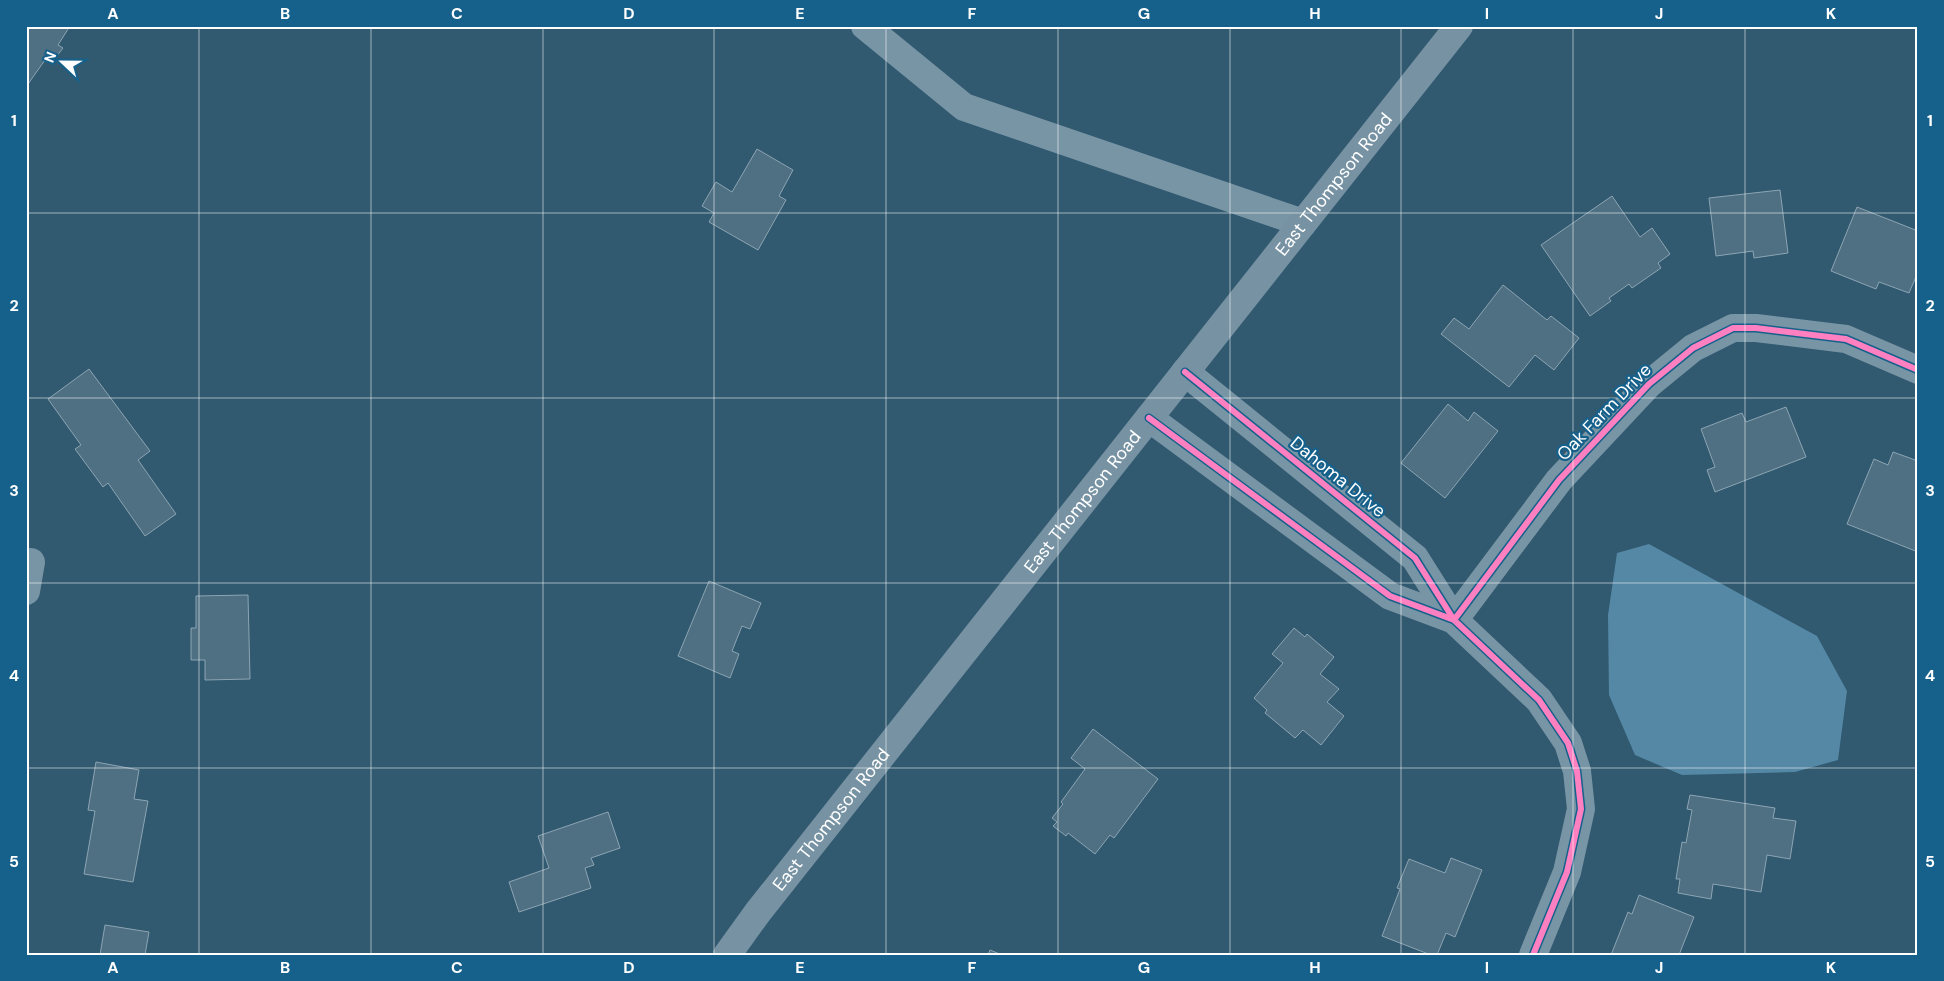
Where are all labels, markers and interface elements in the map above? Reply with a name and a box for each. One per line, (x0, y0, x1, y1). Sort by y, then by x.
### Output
text: A (107, 3, 119, 24)
text: B (280, 3, 290, 24)
text: C (451, 3, 463, 24)
text: D (623, 3, 635, 24)
text: E (795, 3, 805, 24)
text: F (968, 3, 977, 24)
text: G (1138, 3, 1150, 24)
text: H (1309, 3, 1321, 24)
text: I (1485, 3, 1489, 24)
text: J (1655, 3, 1663, 24)
text: K (1826, 3, 1837, 24)
north arrow (38, 38, 88, 88)
text: N (40, 49, 60, 65)
street label: East Thompson Road (1270, 108, 1398, 261)
text: 1 (11, 110, 17, 131)
text: 1 (1927, 110, 1933, 131)
text: 2 (9, 295, 19, 316)
text: 2 (1925, 295, 1935, 316)
street label: Oak Farm Drive (1551, 358, 1657, 466)
street label: East Thompson Road (1019, 425, 1146, 578)
street label: Dahoma Drive (1285, 431, 1391, 523)
text: 3 (9, 480, 19, 501)
text: 3 (1925, 480, 1935, 501)
text: 4 (9, 665, 19, 686)
text: 4 (1925, 665, 1935, 686)
street label: East Thompson Road (767, 743, 895, 896)
text: 5 (9, 851, 19, 872)
text: 5 (1925, 851, 1935, 872)
text: A (107, 957, 119, 978)
text: B (280, 957, 290, 978)
text: C (451, 957, 463, 978)
text: D (623, 957, 635, 978)
text: E (795, 957, 805, 978)
text: F (968, 957, 977, 978)
text: G (1138, 957, 1150, 978)
text: H (1309, 957, 1321, 978)
text: I (1485, 957, 1489, 978)
text: J (1655, 957, 1663, 978)
text: K (1826, 957, 1837, 978)

